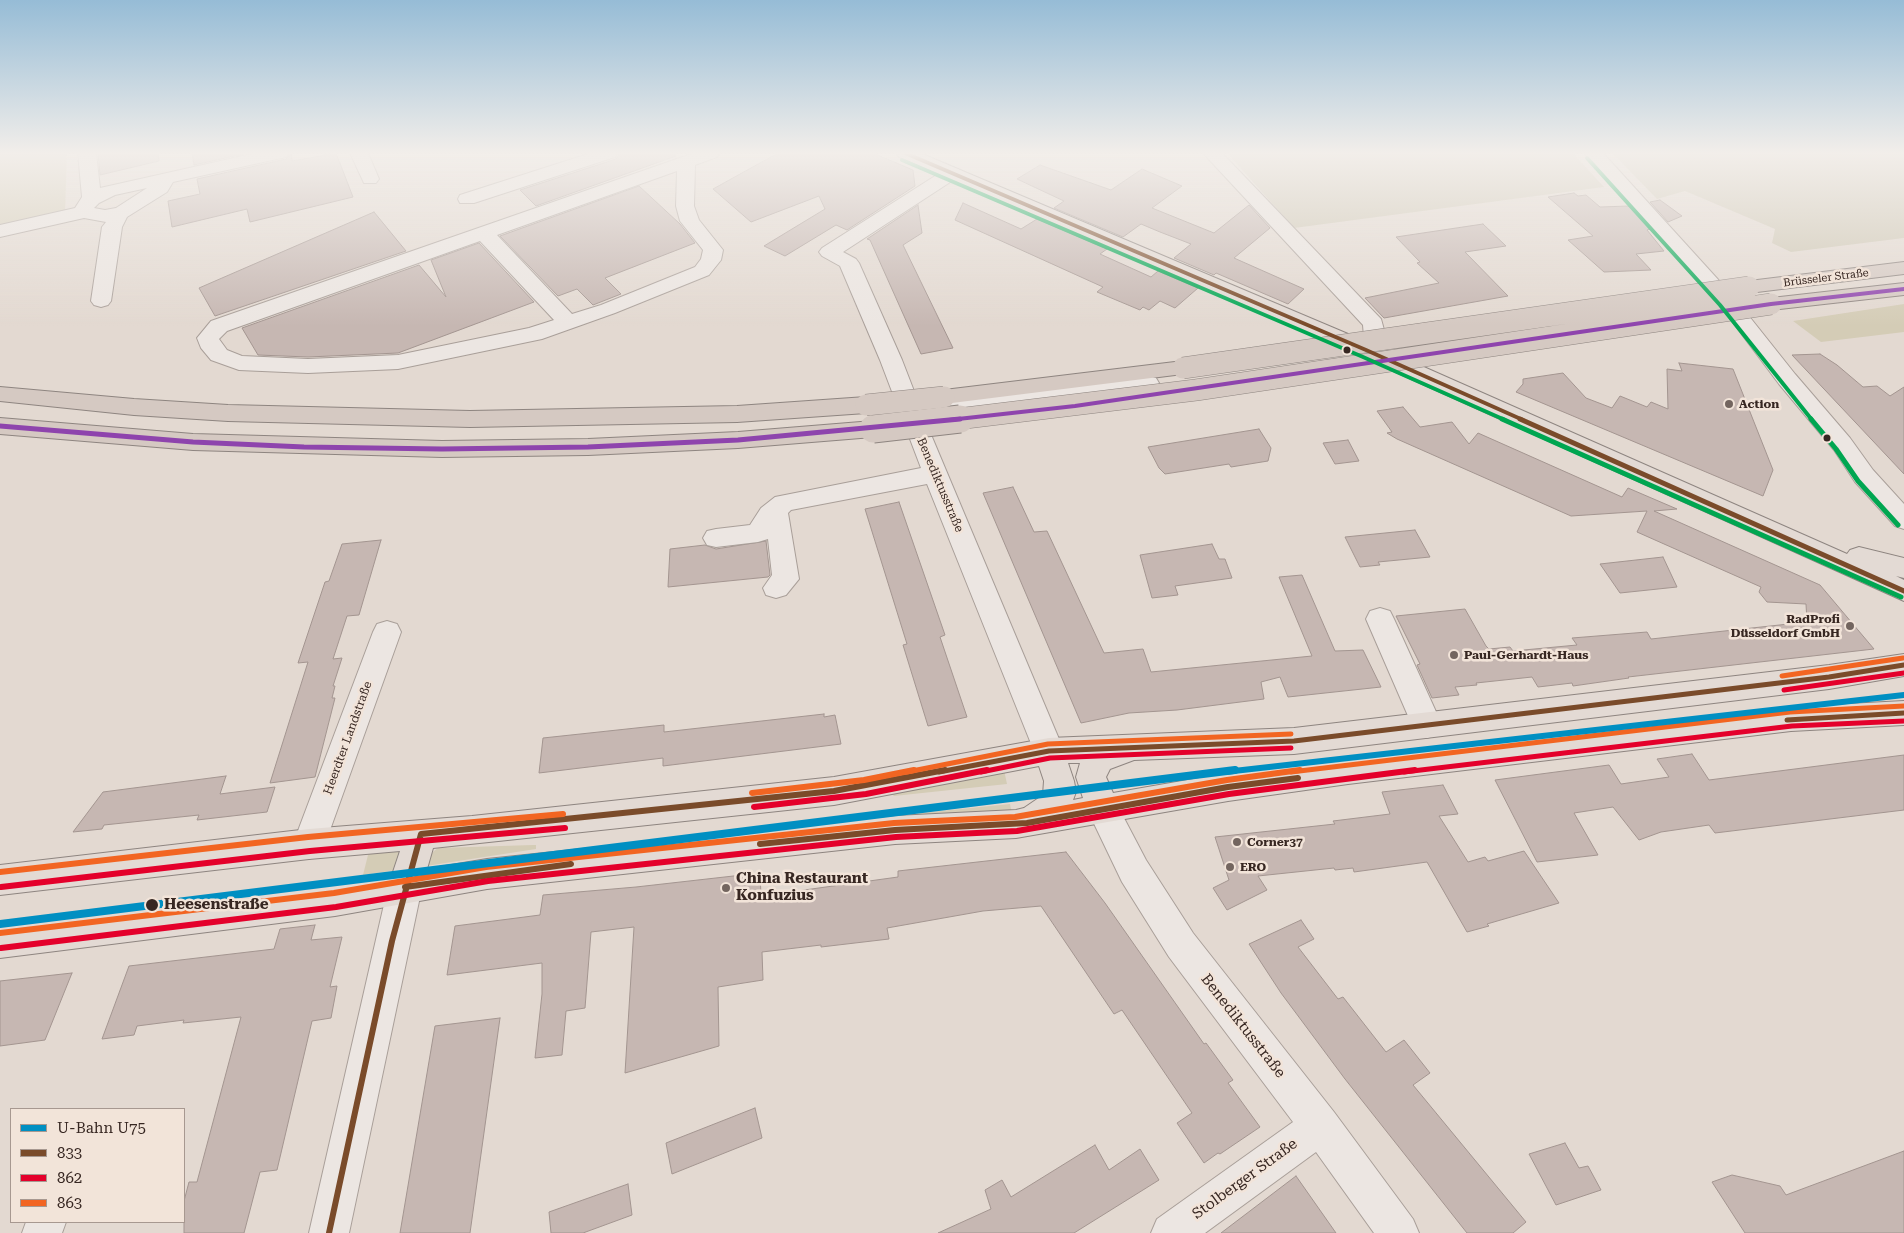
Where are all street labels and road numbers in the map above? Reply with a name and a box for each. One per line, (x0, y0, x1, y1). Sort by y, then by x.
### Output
street label: Brüsseler Straße (1783, 266, 1869, 290)
street label: Benediktusstraße (914, 436, 966, 534)
street label: Heerdter Landstraße (321, 679, 375, 797)
street label: Benediktusstraße (1197, 971, 1289, 1081)
street label: Stolberger Straße (1189, 1135, 1301, 1223)

